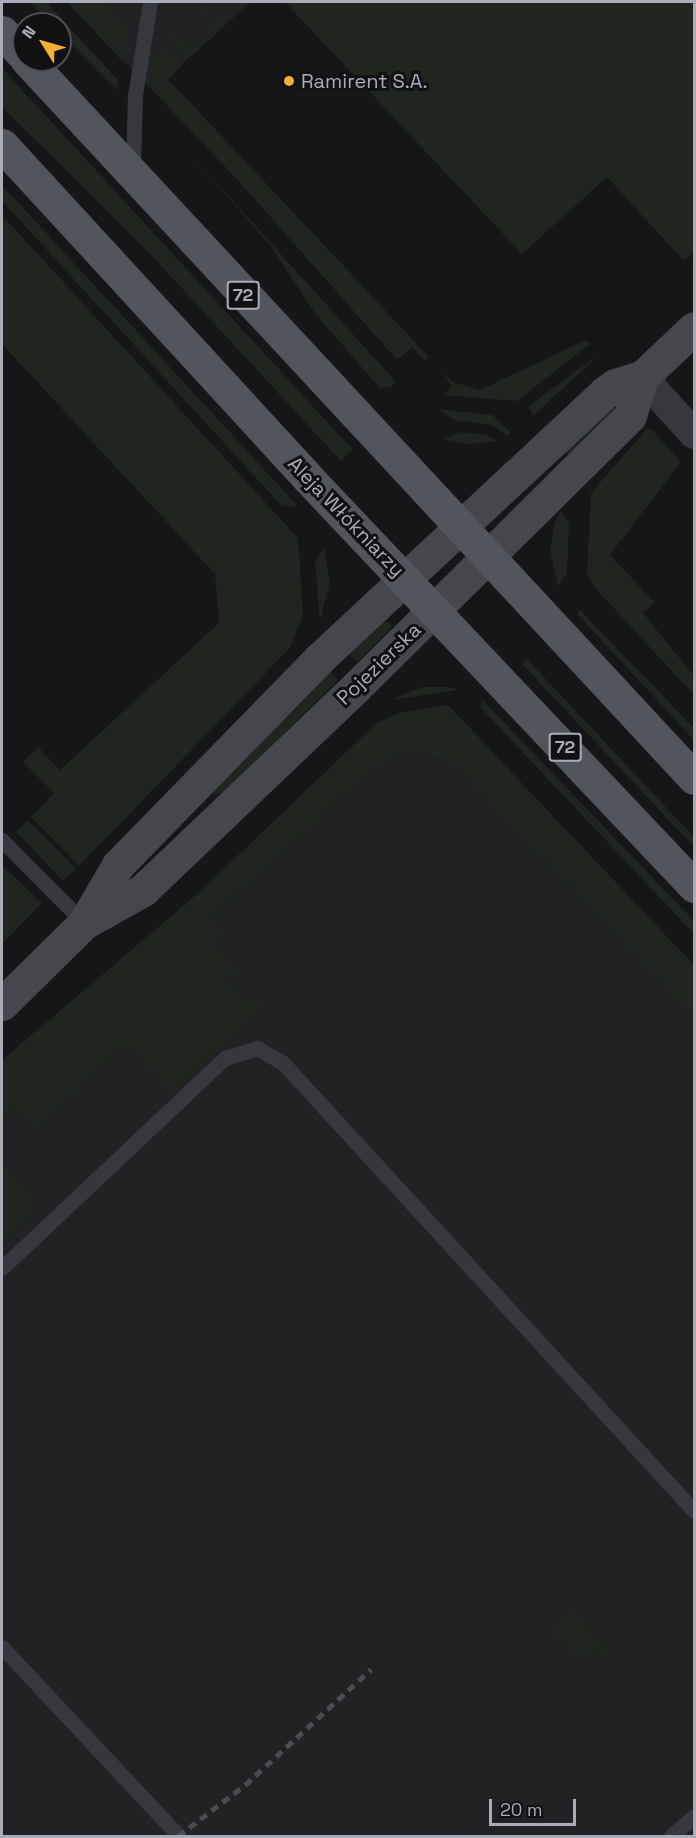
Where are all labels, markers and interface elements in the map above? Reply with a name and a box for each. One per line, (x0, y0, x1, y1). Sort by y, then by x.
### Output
north arrow (12, 12, 72, 72)
text: N (17, 21, 40, 43)
place label: Ramirent S.A. (301, 69, 428, 93)
marker: Ramirent S.A. (282, 74, 296, 88)
road number: 72 (226, 280, 260, 310)
street label: Aleja Włókniarzy (283, 452, 409, 582)
street label: Pojezierska (332, 618, 426, 710)
road number: 72 (548, 732, 582, 762)
scale bar (492, 1787, 579, 1825)
text: 20 m (500, 1798, 543, 1821)

